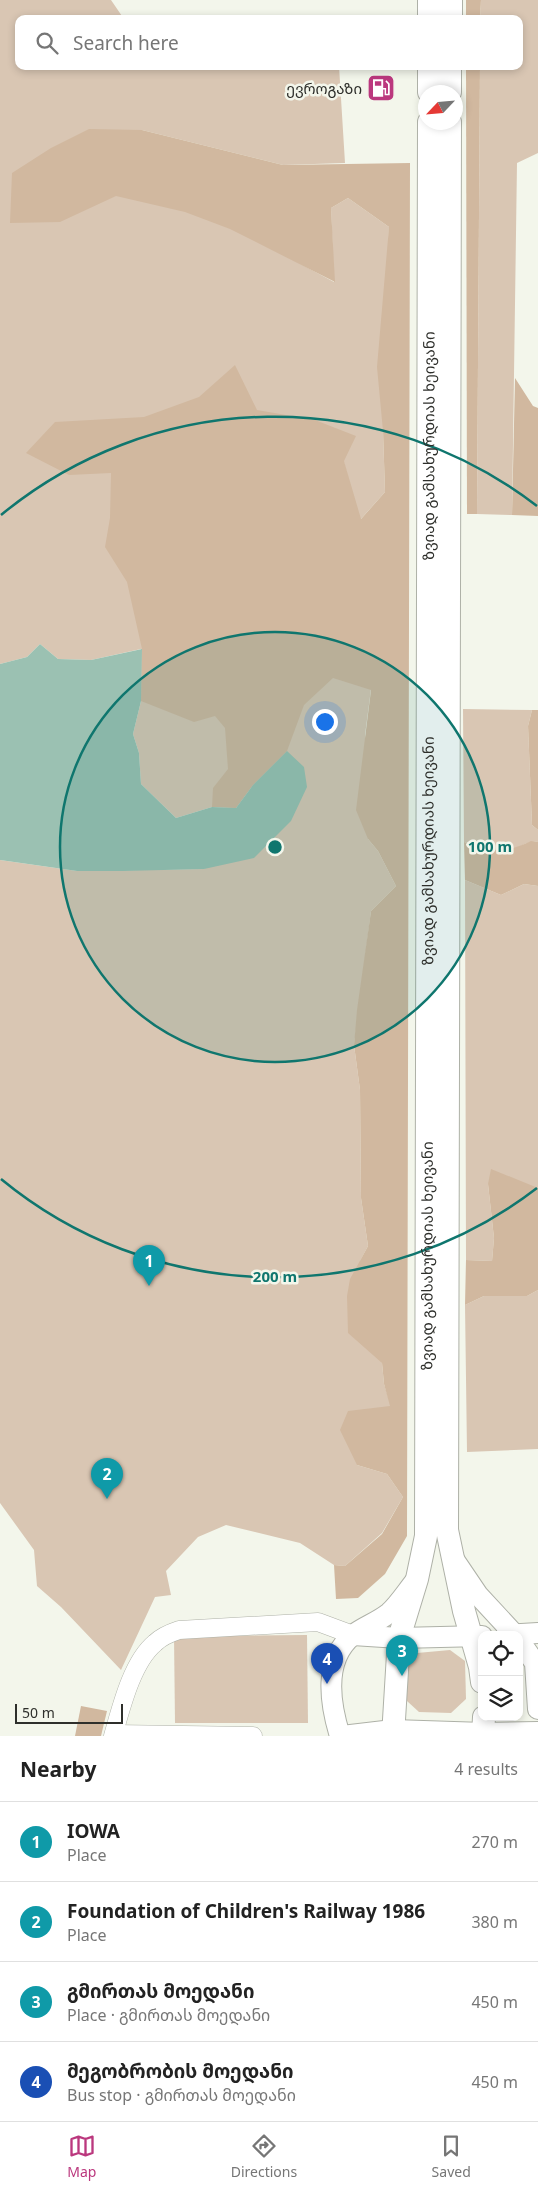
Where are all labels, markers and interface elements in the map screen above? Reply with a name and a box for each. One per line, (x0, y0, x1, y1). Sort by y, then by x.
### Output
search box (15, 15, 523, 70)
icon: search (33, 29, 61, 57)
text: Search here (73, 30, 179, 56)
fuel station icon: ევროგაზი (366, 73, 396, 103)
place label: ევროგაზი (286, 78, 362, 98)
north arrow (418, 85, 463, 130)
street label: ზვიად გამსახურდიას ხეივანი (418, 331, 439, 560)
your location (312, 709, 338, 735)
street label: ზვიად გამსახურდიას ხეივანი (417, 736, 438, 965)
text: 100 m (468, 836, 512, 856)
centre of rings (266, 838, 284, 856)
street label: ზვიად გამსახურდიას ხეივანი (416, 1141, 437, 1370)
pin: 1 (133, 1245, 165, 1286)
text: 200 m (253, 1266, 297, 1286)
pin: 2 (91, 1458, 123, 1499)
map controls (478, 1631, 523, 1721)
button: locate (478, 1631, 523, 1676)
pin: 3 (386, 1635, 418, 1676)
pin: 4 (311, 1643, 343, 1684)
button: layers (478, 1676, 523, 1721)
scale bar (15, 1701, 122, 1724)
text: 50 m (22, 1703, 55, 1722)
text: Nearby (20, 1755, 96, 1783)
text: 4 results (454, 1758, 518, 1780)
text: IOWA (67, 1818, 120, 1844)
text: 1 (31, 1831, 41, 1853)
text: 270 m (471, 1831, 518, 1853)
text: Place (67, 1844, 107, 1866)
text: Foundation of Children's Railway 1986 (67, 1898, 425, 1924)
text: 2 (31, 1911, 41, 1933)
text: 380 m (471, 1911, 518, 1933)
text: Place (67, 1924, 107, 1946)
text: გმირთას მოედანი (67, 1978, 254, 2004)
text: 3 (31, 1991, 41, 2013)
text: 450 m (471, 1991, 518, 2013)
text: Place · გმირთას მოედანი (67, 2004, 270, 2026)
text: მეგობრობის მოედანი (67, 2058, 294, 2084)
text: 4 (31, 2071, 41, 2093)
text: 450 m (471, 2071, 518, 2093)
text: Bus stop · გმირთას მოედანი (67, 2084, 296, 2106)
tab: Map (67, 2132, 96, 2181)
tab: Directions (231, 2132, 297, 2181)
tab: Saved (432, 2132, 471, 2181)

